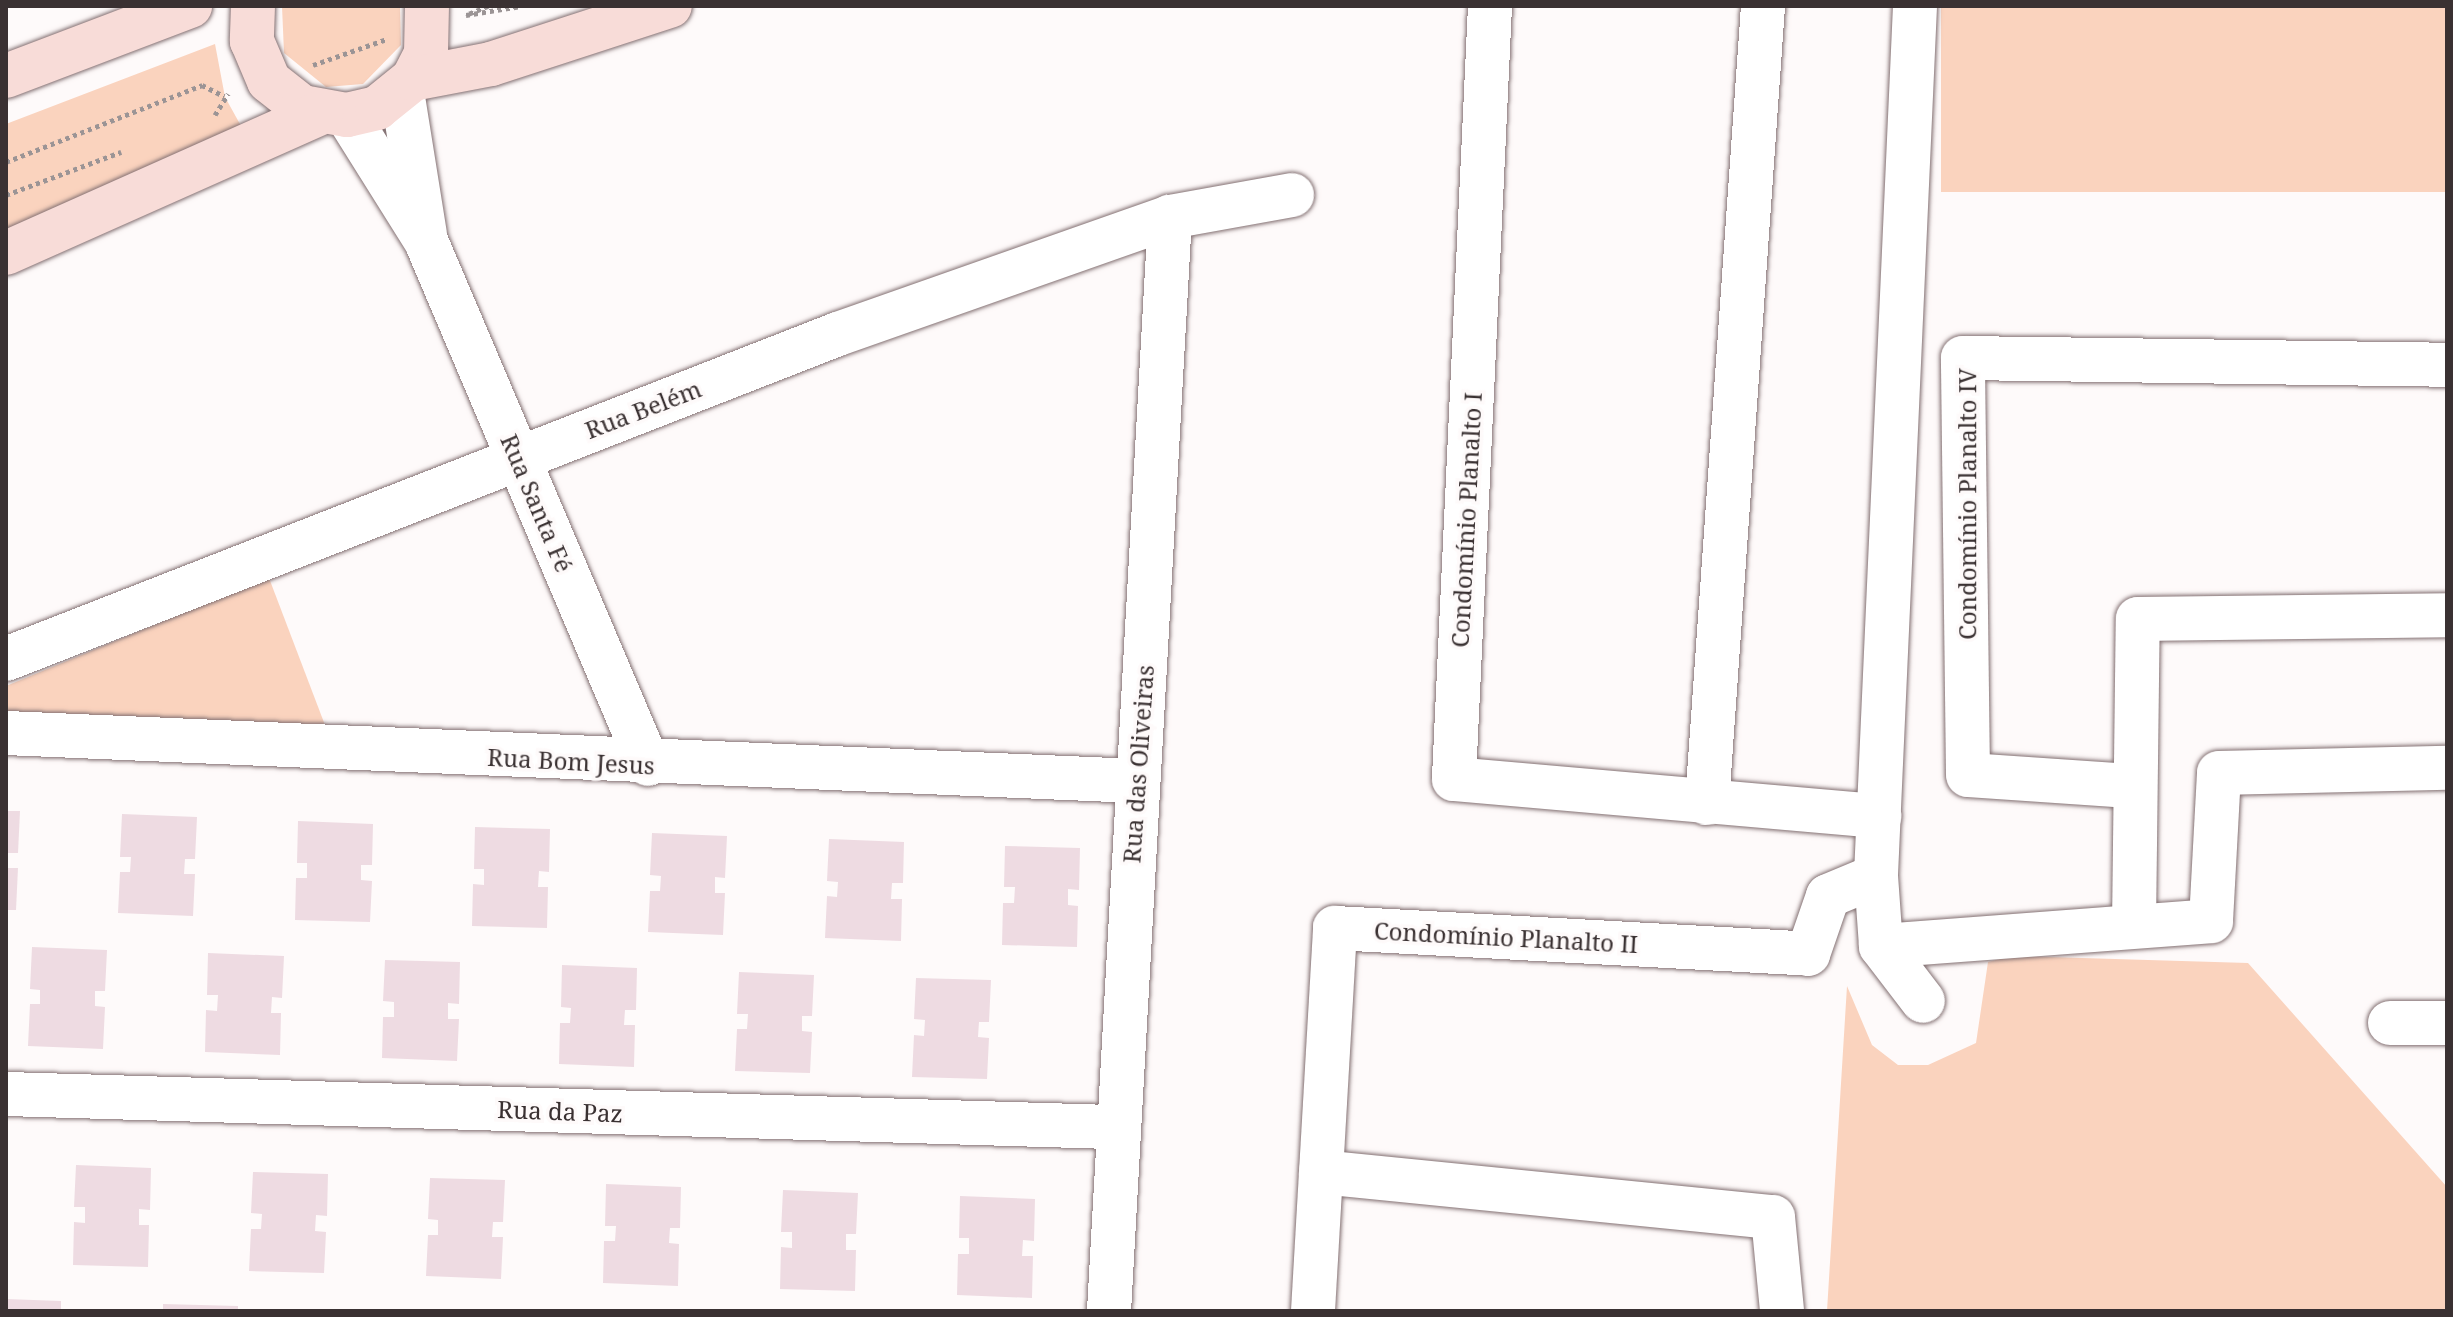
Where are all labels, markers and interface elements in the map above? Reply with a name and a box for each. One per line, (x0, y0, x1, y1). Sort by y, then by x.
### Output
street label: Condomínio Planalto IV (1953, 368, 1981, 640)
street label: Rua Belém (581, 374, 705, 444)
street label: Condomínio Planalto I (1445, 392, 1487, 648)
street label: Rua Santa Fé (495, 430, 579, 576)
street label: Rua das Oliveiras (1117, 664, 1159, 864)
street label: Rua Bom Jesus (487, 742, 655, 780)
street label: Condomínio Planalto II (1373, 916, 1639, 958)
street label: Rua da Paz (497, 1094, 623, 1128)

